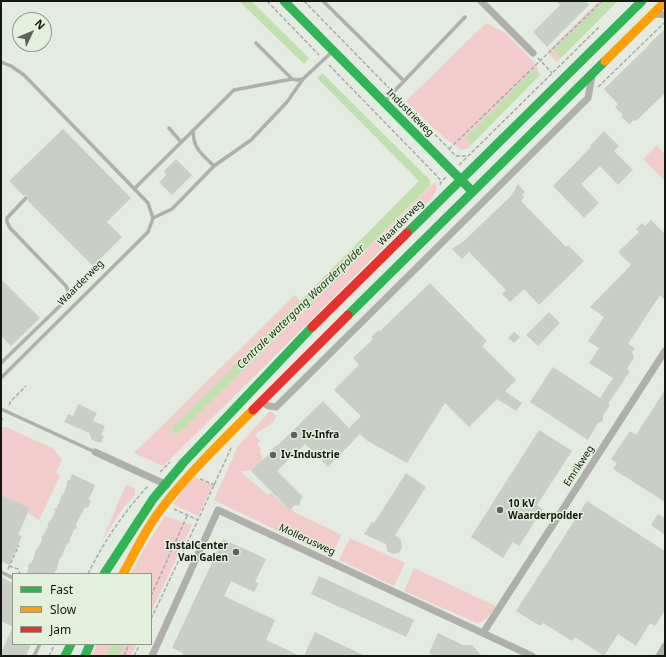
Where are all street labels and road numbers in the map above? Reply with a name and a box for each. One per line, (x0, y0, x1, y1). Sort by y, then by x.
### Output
street label: Industrieweg (384, 87, 436, 139)
street label: Waarderweg (376, 198, 426, 248)
street label: Waarderweg (56, 258, 106, 308)
street label: Emrikweg (561, 443, 597, 489)
street label: Mollerusweg (277, 522, 337, 558)

